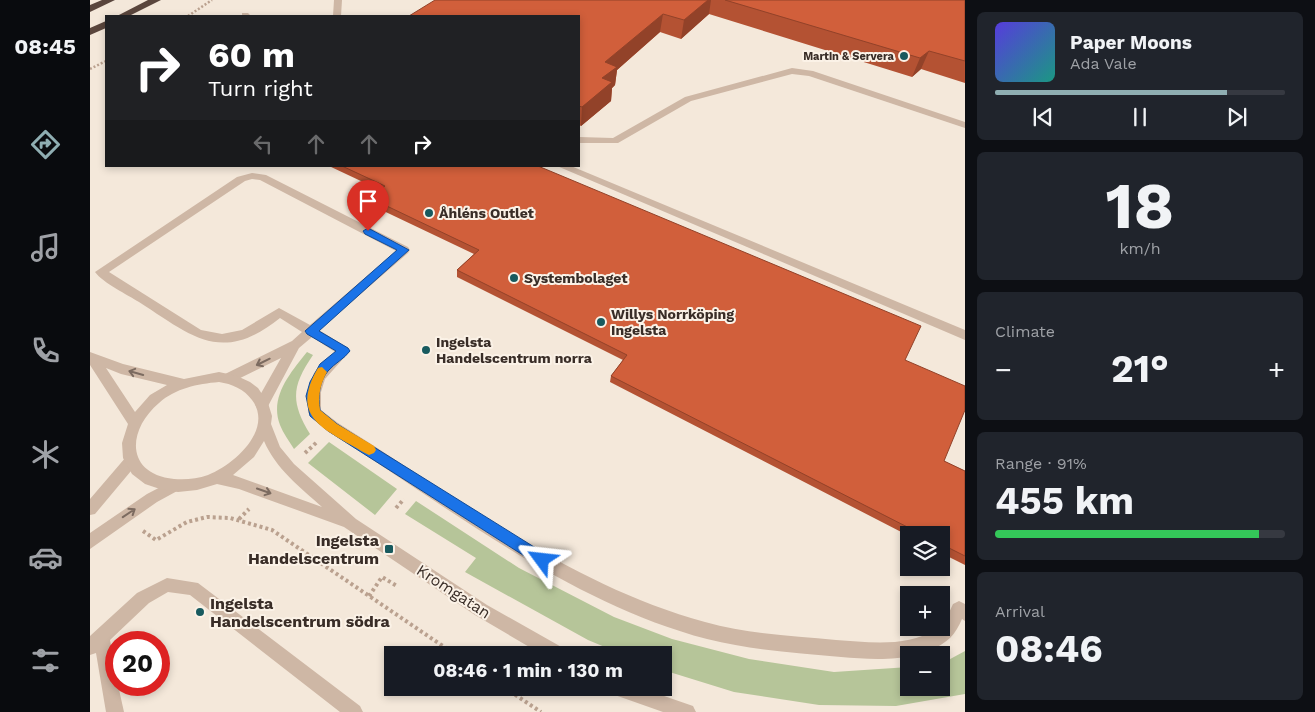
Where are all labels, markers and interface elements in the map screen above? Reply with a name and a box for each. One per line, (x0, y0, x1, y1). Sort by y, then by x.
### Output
text: Paper Moons (1070, 31, 1192, 54)
text: 08:45 (14, 34, 76, 59)
text: 60 m (208, 34, 295, 76)
icon: right (125, 35, 190, 100)
place label: Martin & Servera (803, 50, 895, 63)
marker: Martin & Servera (898, 50, 910, 62)
text: Ada Vale (1070, 54, 1137, 73)
text: Turn right (208, 76, 313, 101)
icon: previous (1029, 103, 1057, 131)
icon: pause (1126, 103, 1154, 131)
icon: next (1223, 103, 1251, 131)
icon: directions (28, 127, 63, 162)
icon: left (249, 130, 277, 158)
icon: ahead (302, 130, 330, 158)
icon: ahead (355, 130, 383, 158)
icon: right (408, 130, 436, 158)
text: 18 (1106, 168, 1174, 244)
pin (347, 180, 389, 231)
icon: arrive (354, 187, 382, 215)
place label: Åhléns Outlet (439, 205, 534, 221)
marker: Åhléns Outlet (423, 207, 435, 219)
icon: music (28, 230, 63, 265)
text: km/h (1119, 239, 1161, 258)
place label: Systembolaget (524, 270, 628, 286)
marker: Systembolaget (508, 272, 520, 284)
place label: Willys Norrköping Ingelsta (611, 306, 734, 338)
marker: Willys Norrköping Ingelsta (595, 316, 607, 328)
text: Climate (995, 322, 1055, 341)
icon: phone (28, 333, 63, 368)
place label: Ingelsta Handelscentrum norra (436, 334, 593, 366)
marker: Ingelsta Handelscentrum norra (420, 344, 432, 356)
text: 21° (1111, 347, 1169, 391)
text: − (995, 353, 1012, 386)
text: + (1268, 353, 1285, 386)
one-way arrow (256, 358, 271, 367)
one-way arrow (129, 368, 145, 378)
icon: climate (28, 437, 63, 472)
text: Range · 91% (995, 454, 1087, 473)
text: 455 km (995, 479, 1134, 523)
one-way arrow (255, 486, 271, 496)
one-way arrow (122, 508, 136, 518)
map controls (900, 526, 950, 696)
button: layers (900, 526, 950, 576)
place label: Ingelsta Handelscentrum (248, 531, 380, 568)
position arrow (515, 533, 567, 585)
icon: car (28, 540, 63, 575)
marker: Ingelsta Handelscentrum (383, 543, 395, 555)
street label: Kromgatan (413, 560, 494, 622)
button: + (900, 586, 950, 636)
place label: Ingelsta Handelscentrum södra (210, 594, 391, 631)
text: Arrival (995, 602, 1045, 621)
marker: Ingelsta Handelscentrum södra (194, 606, 206, 618)
text: 08:46 (995, 627, 1103, 671)
speed limit sign: 20 (105, 631, 170, 696)
icon: filters (28, 643, 63, 678)
button: − (900, 646, 950, 696)
text: 08:46 · 1 min · 130 m (433, 659, 623, 682)

